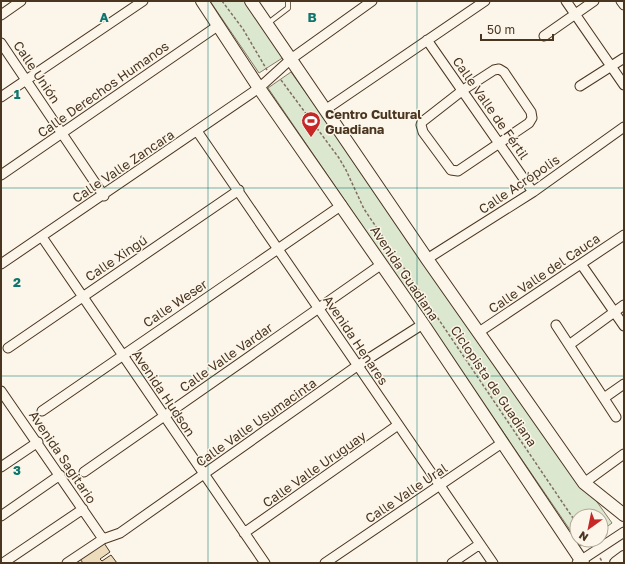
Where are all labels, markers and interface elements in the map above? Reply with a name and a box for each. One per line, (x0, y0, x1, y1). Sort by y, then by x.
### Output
text: A (99, 9, 109, 25)
text: B (307, 9, 317, 25)
scale bar (481, 16, 553, 42)
text: 50 m (487, 22, 515, 37)
street label: Calle Derechos Humanos (34, 37, 172, 140)
street label: Calle Unión (10, 38, 64, 106)
street label: Calle Valle de Fértil (450, 54, 532, 162)
text: 1 (14, 86, 21, 102)
place label: Centro Cultural Guadiana (325, 106, 422, 137)
sports icon: Centro Cultural Guadiana (300, 110, 322, 138)
street label: Calle Valle Zancara (69, 126, 177, 206)
street label: Calle Acrópolis (476, 151, 562, 217)
street label: Avenida Guadiana (367, 222, 443, 324)
street label: Calle Valle del Cauca (485, 230, 603, 316)
street label: Calle Xingú (82, 231, 150, 285)
text: 2 (13, 274, 21, 290)
street label: Calle Weser (140, 276, 210, 330)
street label: Avenida Henares (320, 292, 392, 388)
street label: Calle Valle Vardar (176, 319, 276, 395)
street label: Ciclopista de Guadiana (447, 322, 541, 450)
street label: Avenida Hudson (129, 347, 199, 439)
street label: Calle Valle Usumacinta (193, 374, 319, 470)
street label: Avenida Sagitario (26, 408, 100, 507)
street label: Calle Valle Uruguay (259, 427, 369, 511)
street label: Calle Valle Ural (362, 460, 450, 526)
text: 3 (13, 462, 21, 478)
north arrow (569, 508, 609, 548)
text: N (576, 529, 590, 545)

